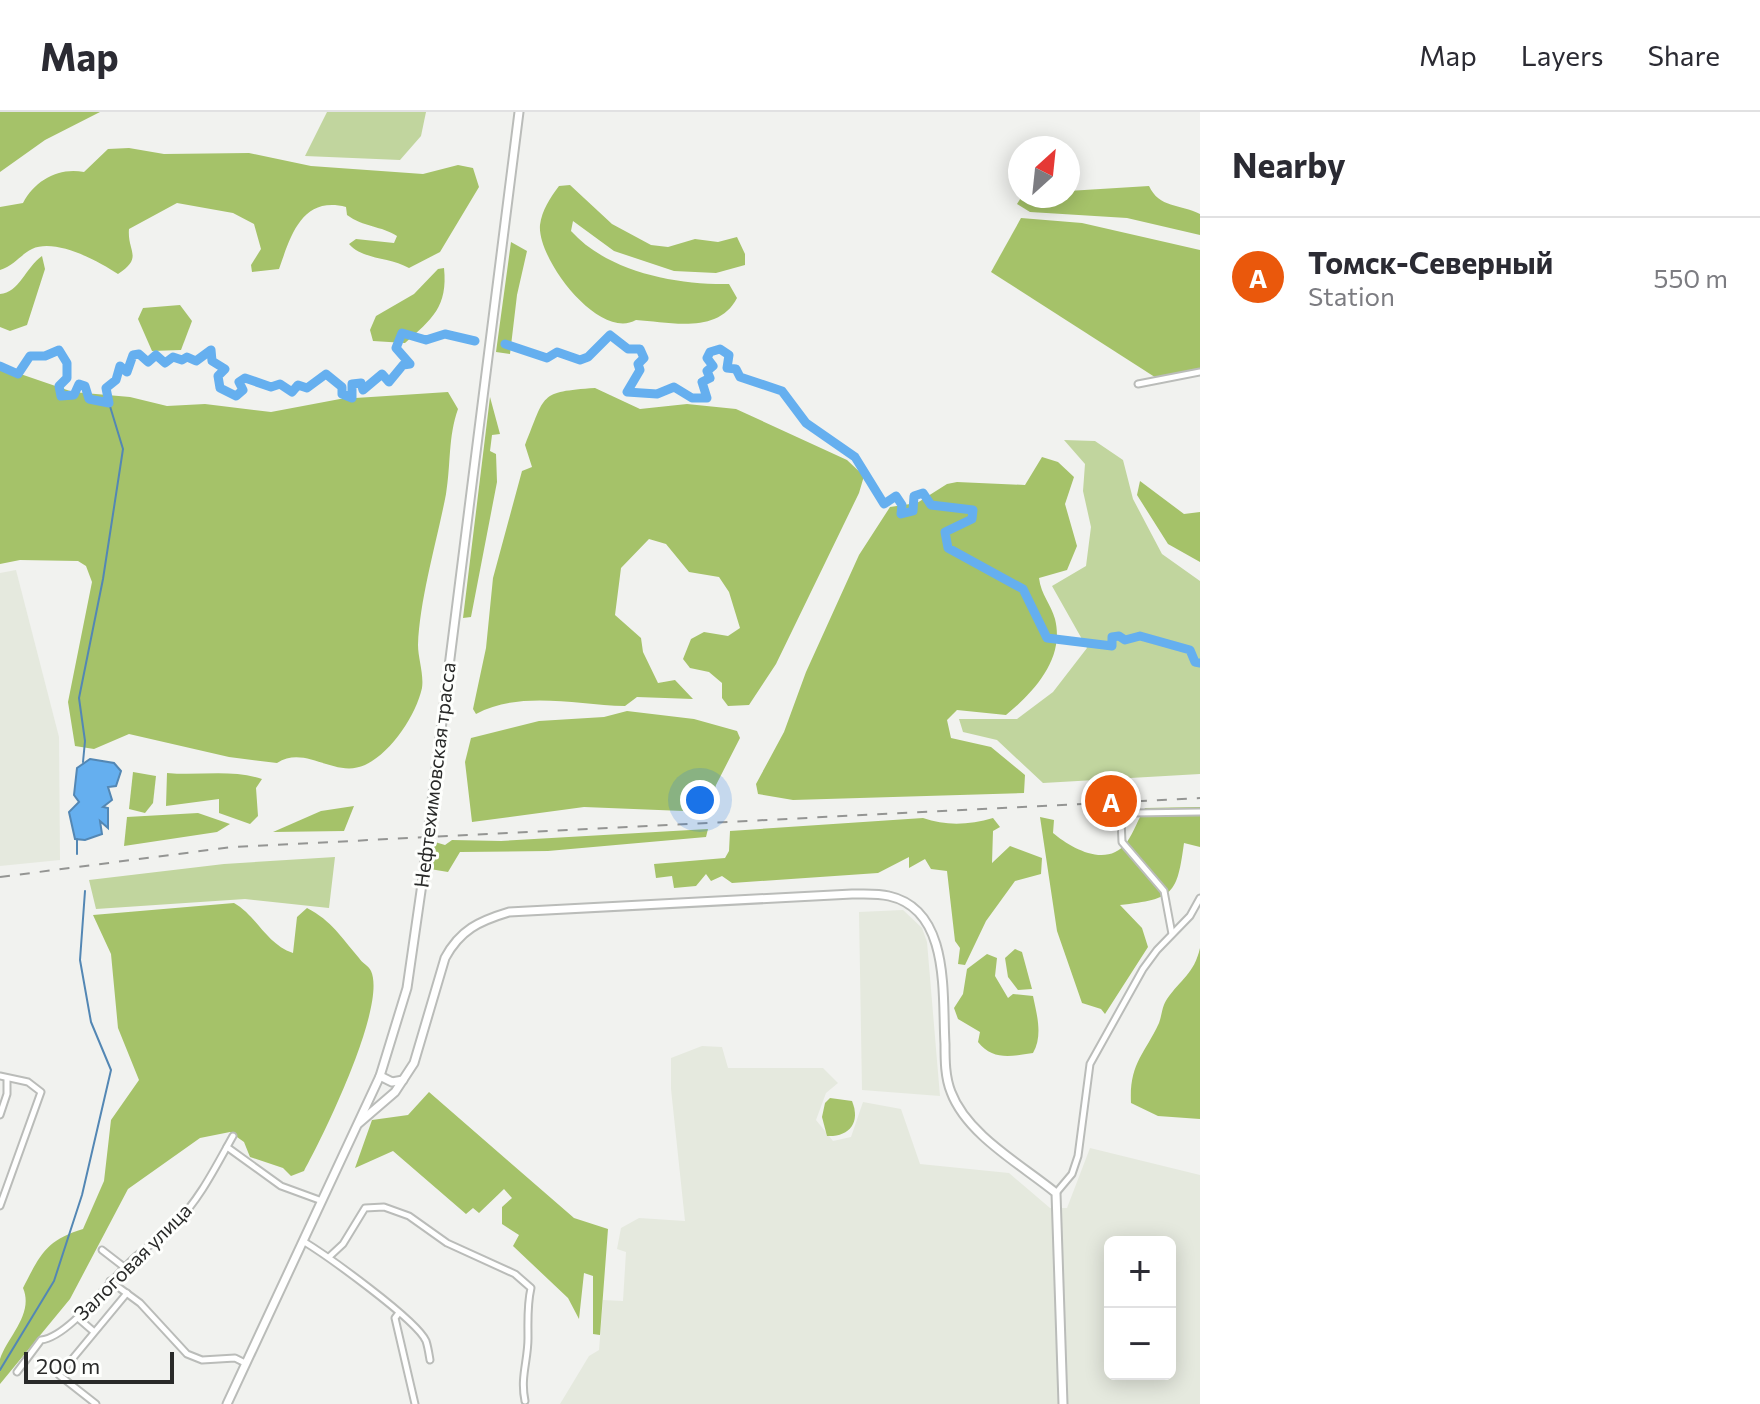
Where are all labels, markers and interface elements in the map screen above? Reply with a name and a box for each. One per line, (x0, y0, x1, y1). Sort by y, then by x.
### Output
text: Map (40, 32, 119, 79)
text: Map (1419, 38, 1477, 72)
text: Layers (1521, 38, 1603, 72)
text: Share (1647, 38, 1720, 72)
north arrow (1008, 136, 1080, 208)
text: Nearby (1232, 143, 1346, 185)
text: Томск-Северный (1308, 243, 1553, 280)
text: A (1249, 262, 1267, 293)
text: 550 m (1653, 262, 1728, 293)
text: Station (1308, 280, 1395, 311)
street label: Нефтехимовская трасса (408, 661, 460, 889)
pin: A (1085, 771, 1137, 831)
your location (680, 780, 720, 820)
street label: Залоговая улица (69, 1198, 196, 1325)
map controls (1104, 1236, 1176, 1380)
button: + (1104, 1236, 1176, 1308)
button: − (1104, 1308, 1176, 1380)
scale bar (24, 1348, 174, 1384)
text: 200 m (36, 1352, 100, 1379)

